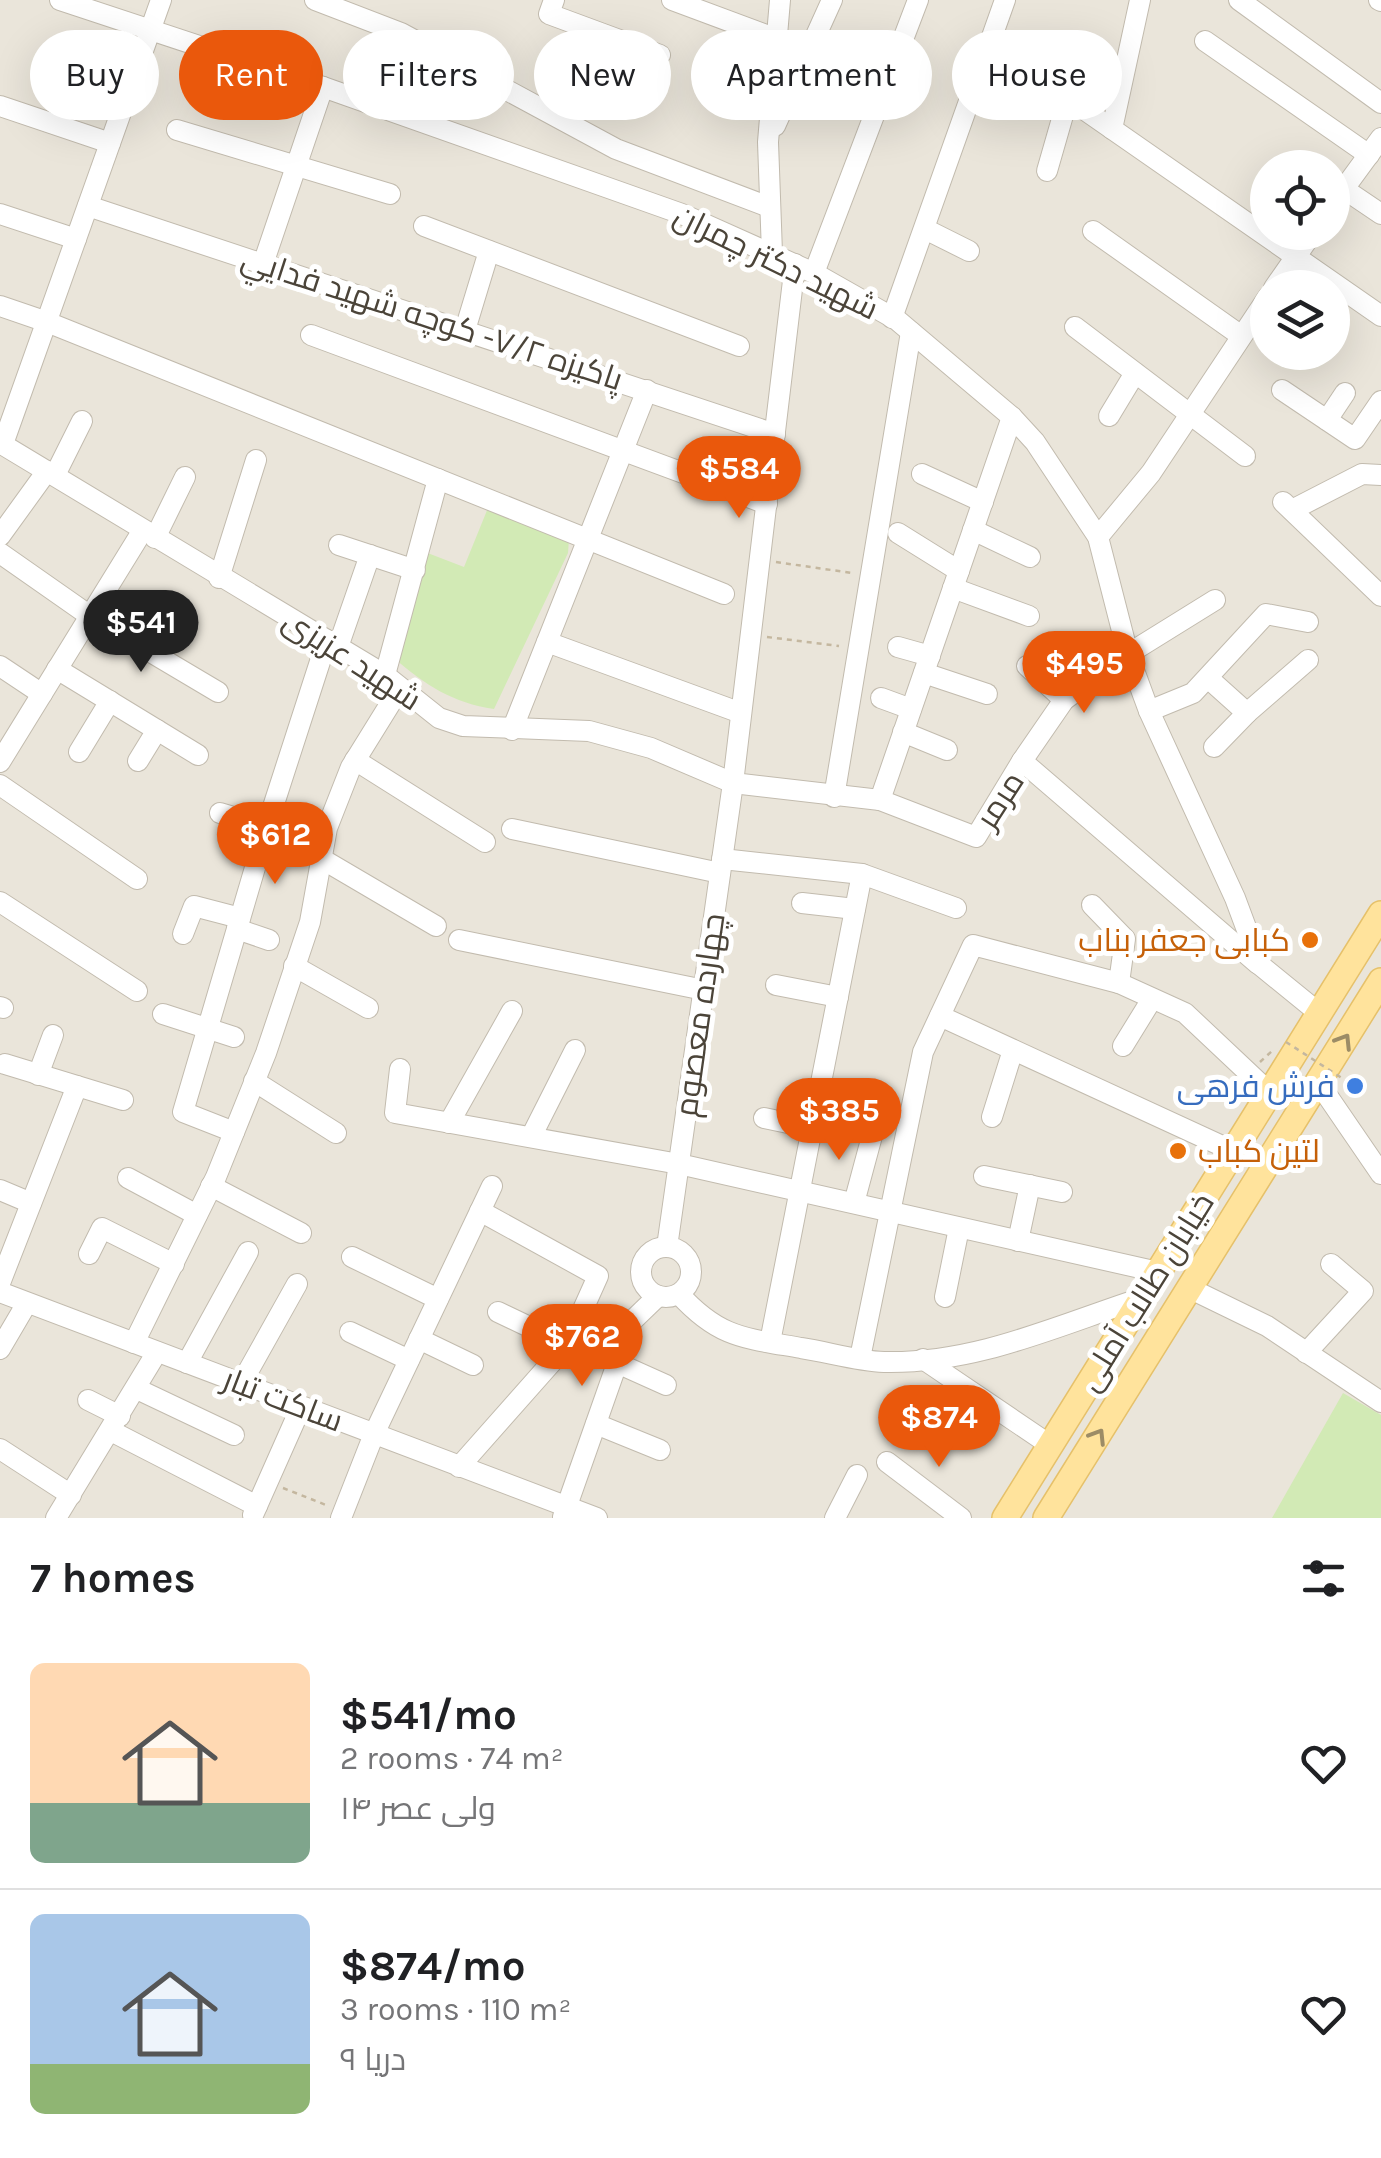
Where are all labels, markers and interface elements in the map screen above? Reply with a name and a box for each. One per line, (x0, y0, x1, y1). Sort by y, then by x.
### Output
chip: Buy (30, 30, 159, 120)
chip: Rent (179, 30, 323, 120)
chip: Filters (343, 30, 514, 120)
chip: New (534, 30, 671, 120)
chip: Apartment (691, 30, 932, 120)
chip: House (952, 30, 1122, 120)
map controls (1250, 150, 1350, 370)
button: locate (1250, 150, 1350, 250)
street label: شهید دکتر چمران (667, 197, 884, 329)
street label: پاکیزه ۷/۲- كوچه شهيد فدايي (235, 240, 628, 404)
button: layers (1250, 270, 1350, 370)
pin: $584 (680, 436, 798, 521)
text: $584 (699, 450, 779, 487)
pin: $541 (82, 590, 200, 675)
street label: شهید عزیزی (276, 602, 428, 718)
text: $541 (105, 604, 177, 641)
pin: $495 (1025, 631, 1143, 716)
text: $495 (1044, 645, 1124, 682)
street label: مرمر (967, 765, 1032, 837)
pin: $612 (216, 802, 334, 887)
text: $612 (239, 816, 311, 853)
street label: چهارده معصوم (667, 911, 736, 1120)
place label: کبابی جعفر بناب (1078, 922, 1290, 959)
marker: کبابی جعفر بناب (1299, 929, 1321, 951)
one-way arrow (1331, 1034, 1350, 1052)
place label: فرش فرهی (1177, 1068, 1335, 1105)
marker: فرش فرهی (1344, 1075, 1366, 1097)
pin: $385 (780, 1078, 898, 1163)
text: $385 (798, 1092, 880, 1129)
place label: لتین کباب (1198, 1133, 1320, 1170)
marker: لتین کباب (1167, 1140, 1189, 1162)
street label: خیابان طالب آملی (1070, 1186, 1222, 1398)
pin: $762 (523, 1304, 641, 1389)
text: $762 (544, 1318, 620, 1355)
street label: ساکت تبار (216, 1360, 348, 1440)
pin: $874 (880, 1385, 998, 1470)
text: $874 (900, 1399, 978, 1436)
one-way arrow (1086, 1428, 1105, 1446)
icon: filters (1296, 1551, 1351, 1606)
text: 7 homes (30, 1553, 196, 1603)
text: $541/mo (340, 1690, 517, 1740)
icon: home (110, 1703, 230, 1823)
icon: heart (1296, 1736, 1351, 1791)
text: 2 rooms · 74 m² (340, 1740, 564, 1777)
text: ولی عصر ۱۴ (340, 1790, 496, 1827)
text: $874/mo (340, 1941, 525, 1991)
icon: home (110, 1954, 230, 2074)
icon: heart (1296, 1987, 1351, 2042)
text: 3 rooms · 110 m² (340, 1991, 571, 2028)
text: دریا ۹ (340, 2041, 406, 2078)

